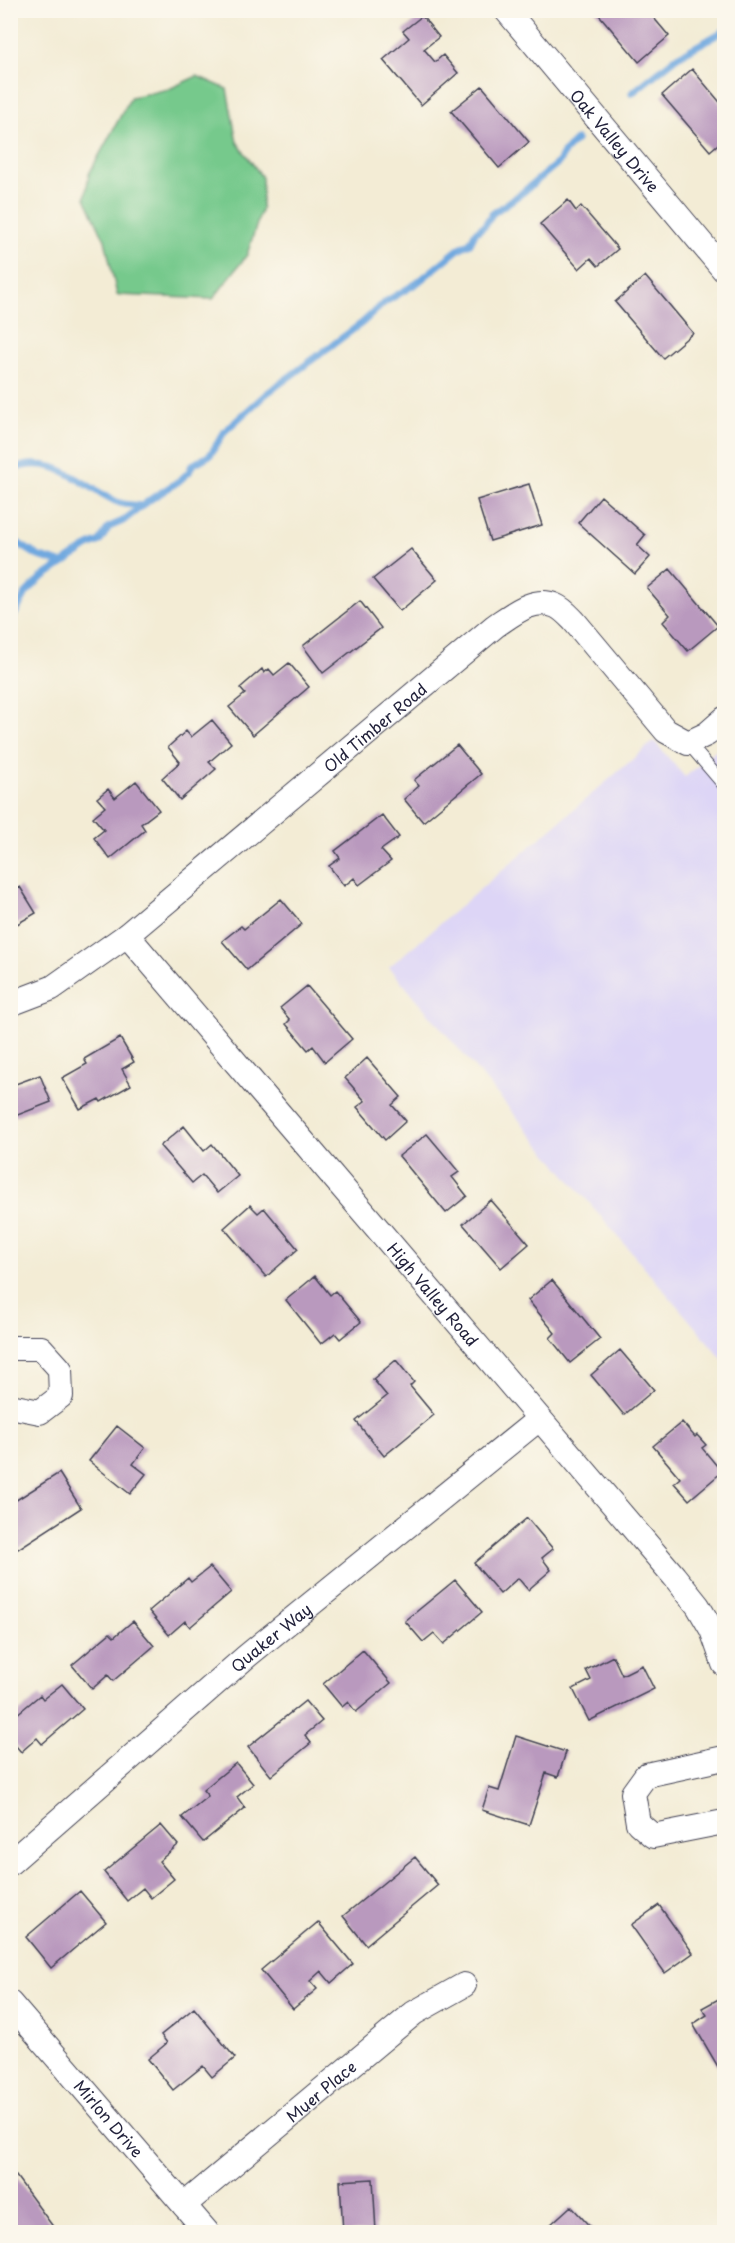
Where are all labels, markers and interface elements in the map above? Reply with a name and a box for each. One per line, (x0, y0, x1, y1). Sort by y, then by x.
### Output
street label: Oak Valley Drive (565, 83, 666, 197)
street label: Old Timber Road (318, 677, 431, 778)
street label: High Valley Road (382, 1237, 485, 1351)
street label: Quaker Way (225, 1597, 316, 1677)
street label: Muer Place (280, 2054, 361, 2127)
street label: Mirlon Drive (69, 2074, 149, 2162)

